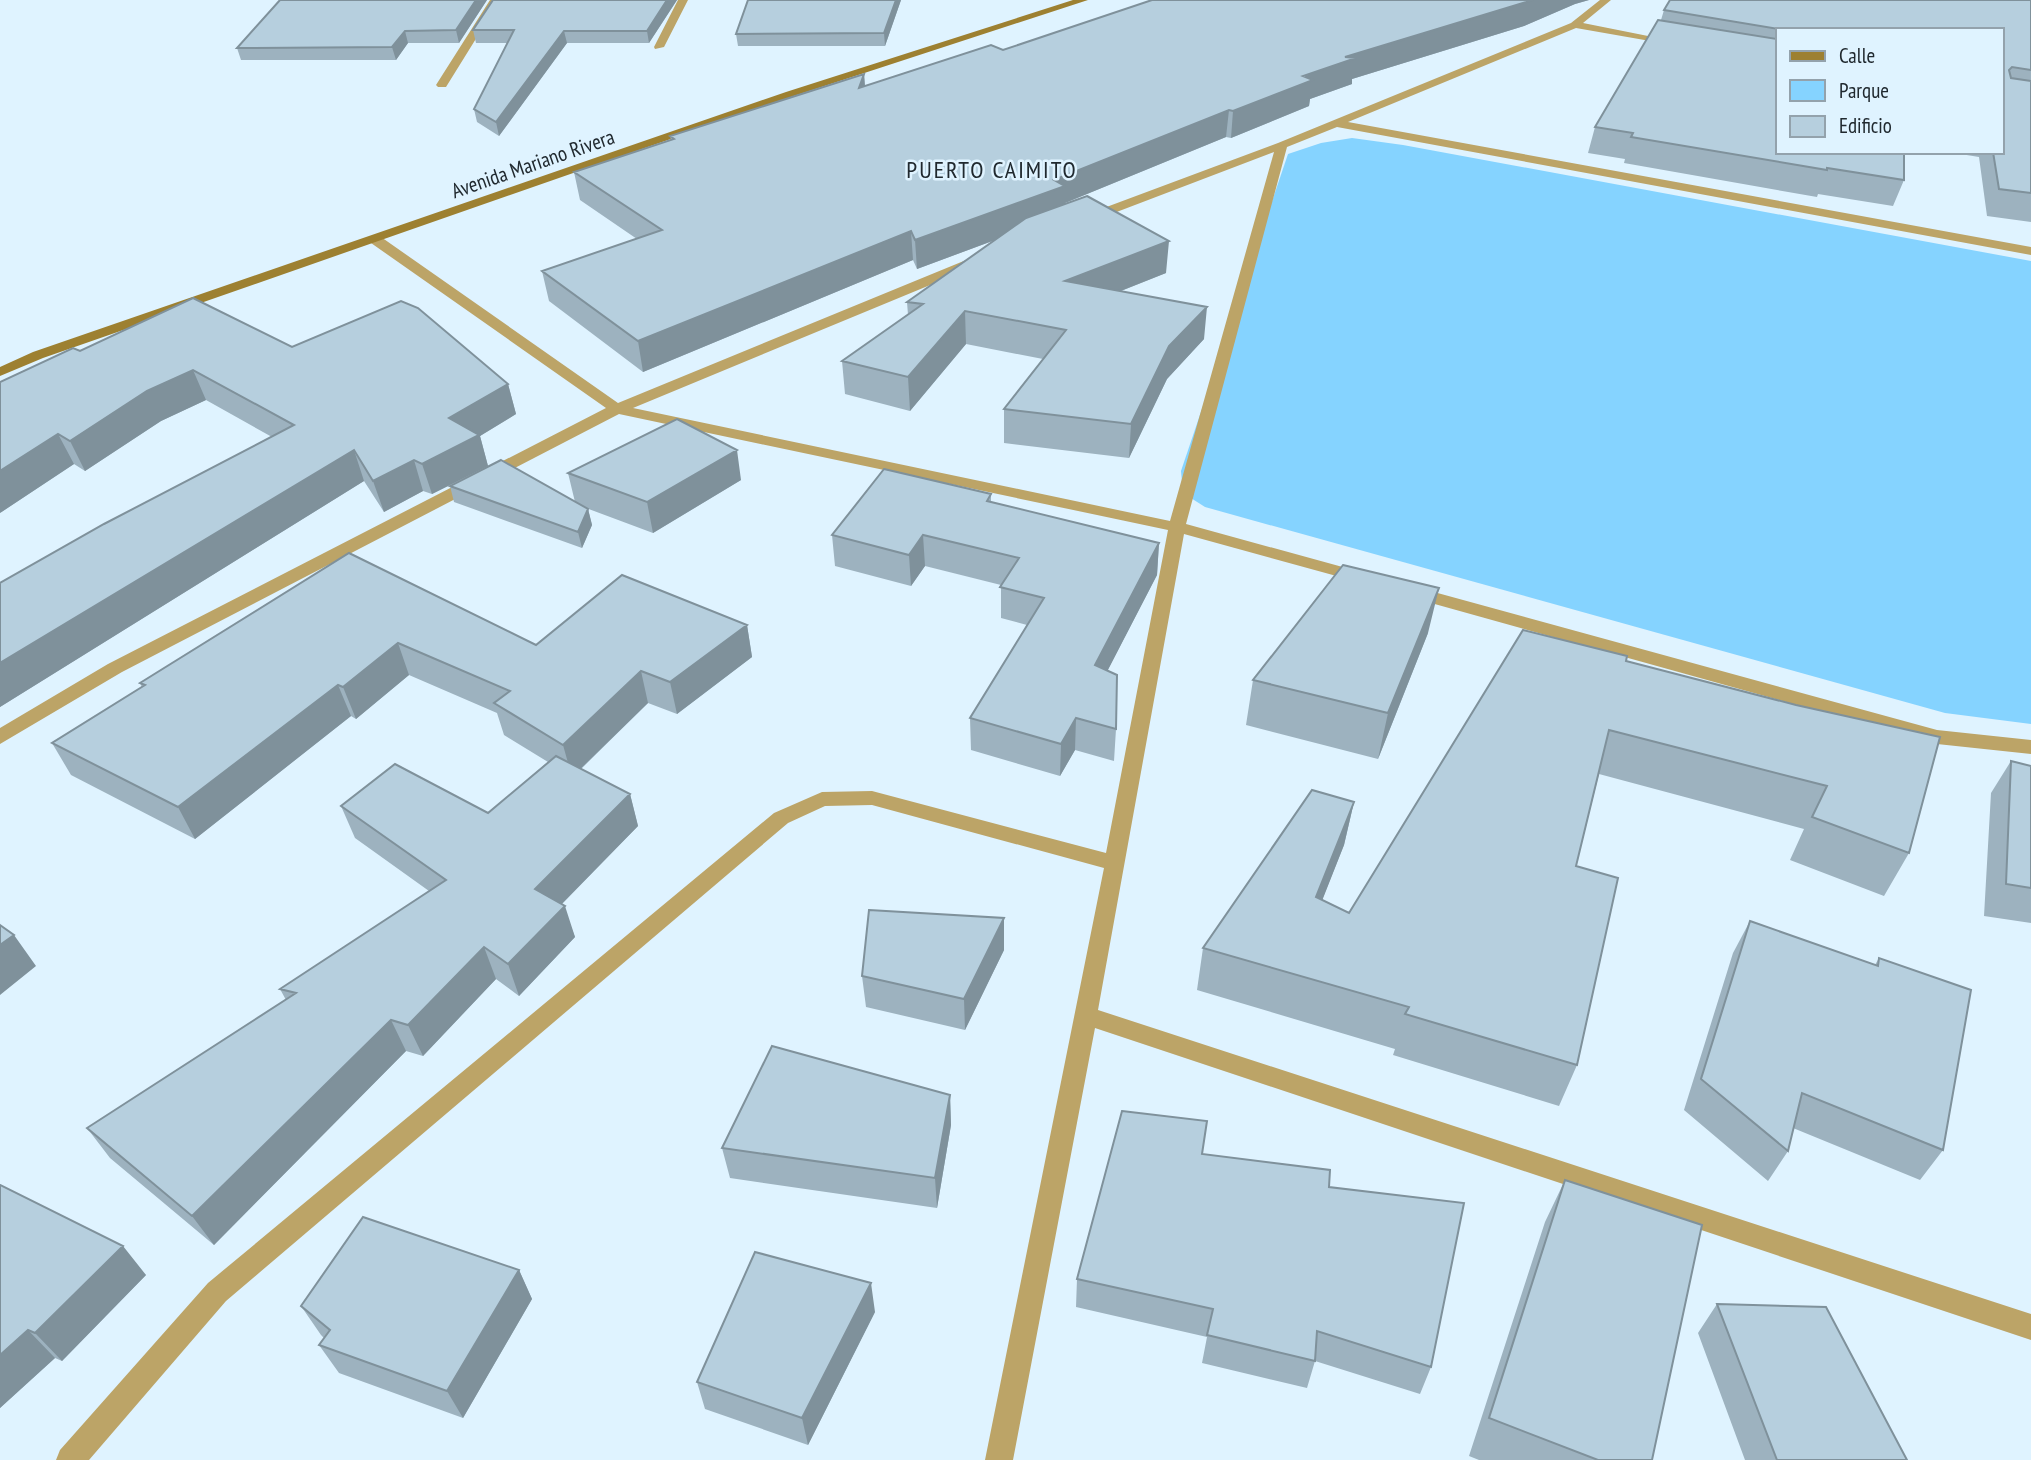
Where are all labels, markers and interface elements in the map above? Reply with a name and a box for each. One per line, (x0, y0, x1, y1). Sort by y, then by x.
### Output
legend (1776, 28, 2003, 154)
text: Calle (1839, 42, 1875, 69)
text: Parque (1839, 77, 1889, 104)
text: Edificio (1839, 112, 1892, 139)
street label: Avenida Mariano Rivera (448, 123, 618, 204)
district label: PUERTO CAIMITO (906, 154, 1078, 185)

